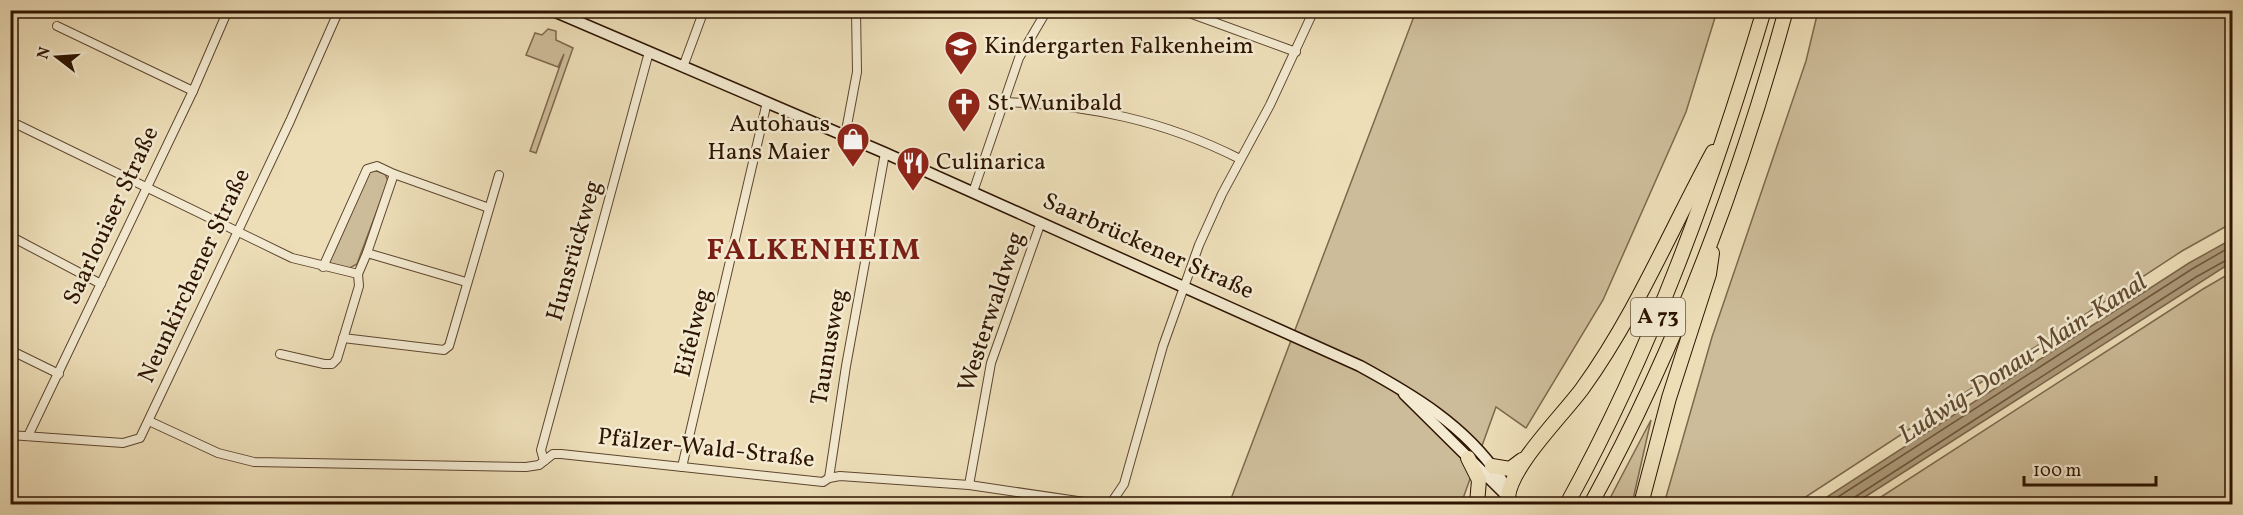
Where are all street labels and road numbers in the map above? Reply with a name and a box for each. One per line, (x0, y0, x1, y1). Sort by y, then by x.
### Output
street label: Saarlouiser Straße (56, 121, 168, 311)
street label: Neunkirchener Straße (130, 163, 260, 389)
street label: Hunsrückweg (539, 177, 611, 325)
street label: Saarbrückener Straße (1037, 185, 1259, 309)
street label: Westerwaldweg (950, 228, 1034, 396)
street label: Eifelweg (667, 285, 721, 381)
street label: Taunusweg (803, 286, 857, 408)
road number: A 73 (1631, 298, 1685, 336)
street label: Pfälzer-Wald-Straße (596, 421, 816, 477)

